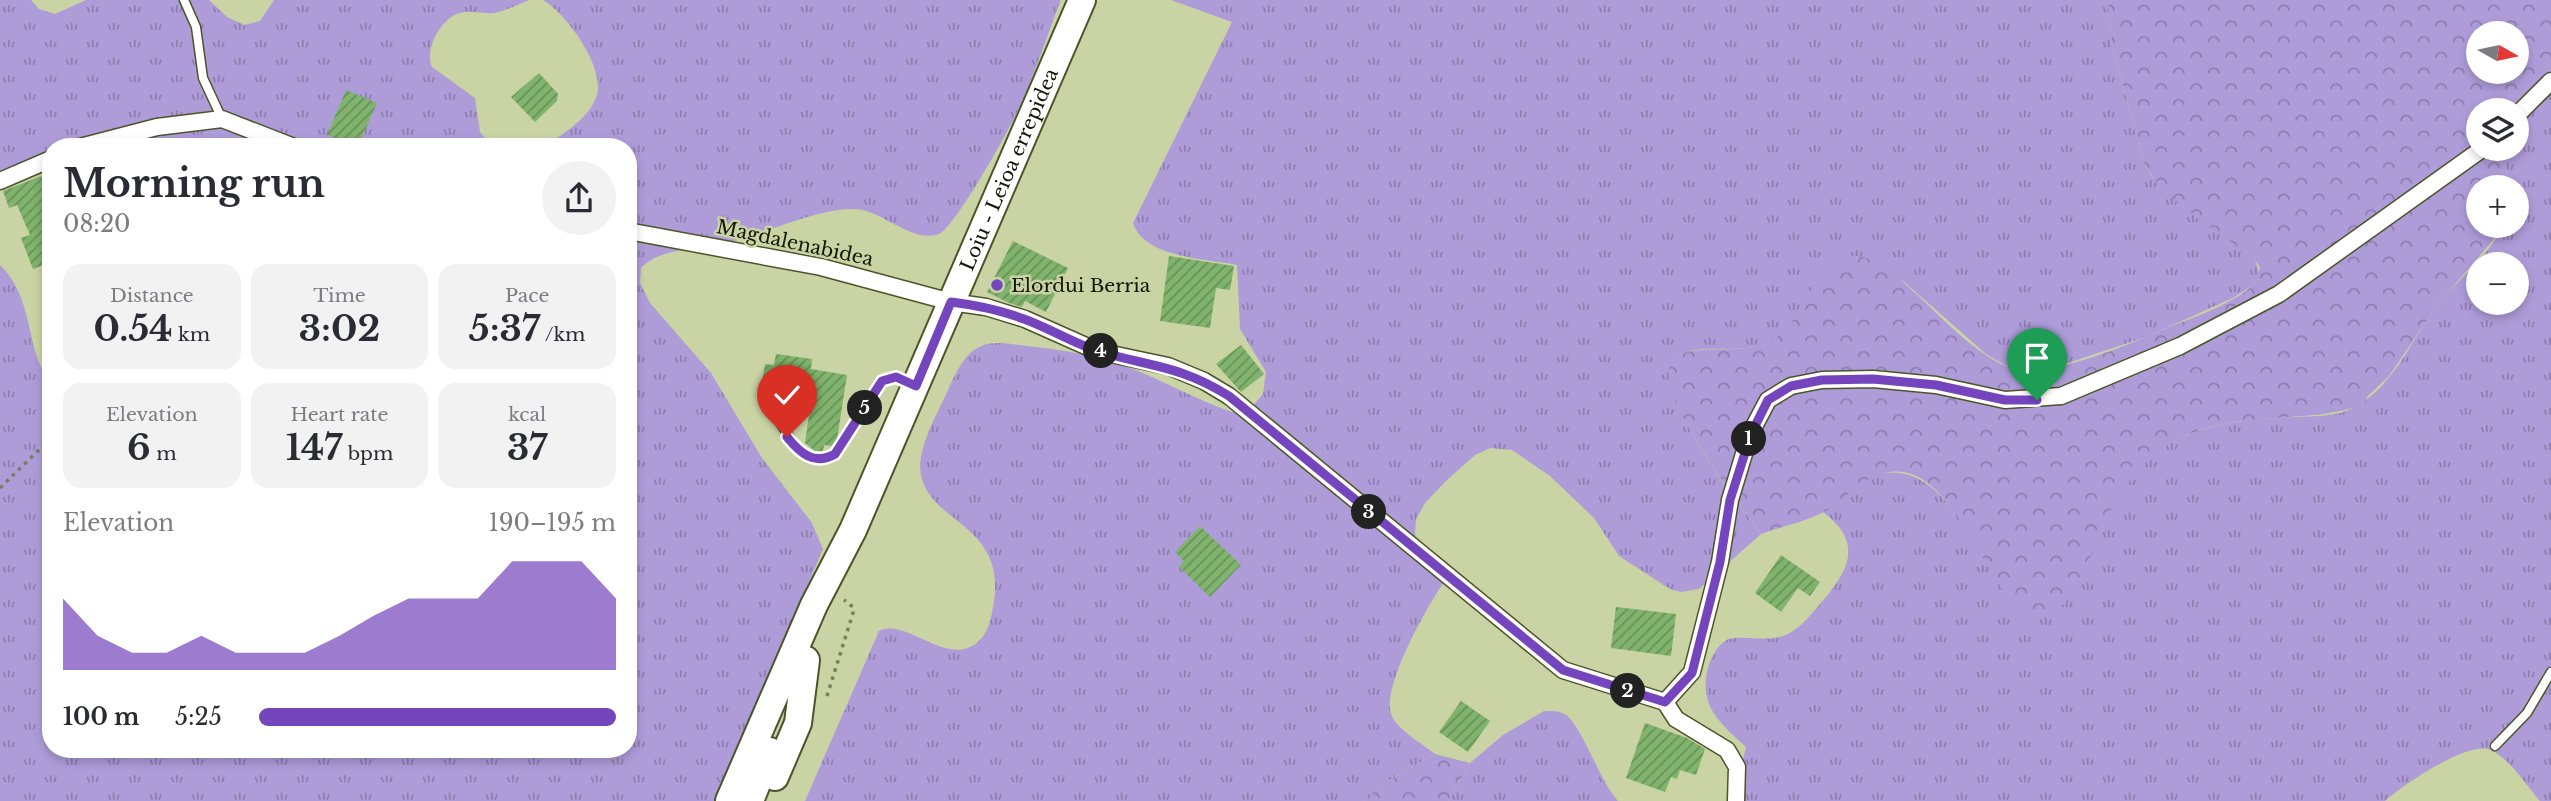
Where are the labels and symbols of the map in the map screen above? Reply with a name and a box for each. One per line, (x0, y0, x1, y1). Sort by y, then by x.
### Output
north arrow (2466, 21, 2529, 84)
street label: Loiu - Leioa errepidea (955, 64, 1063, 274)
street label: Magdalenabidea (715, 215, 876, 271)
place label: Elordui Berria (1011, 274, 1151, 297)
marker: Elordui Berria (989, 277, 1005, 293)
pin (2007, 328, 2067, 400)
pin: 4 (1084, 334, 1118, 368)
pin (757, 365, 817, 437)
pin: 5 (848, 390, 882, 426)
pin: 1 (1732, 422, 1766, 457)
pin: 3 (1352, 494, 1386, 530)
pin: 2 (1610, 674, 1646, 708)

